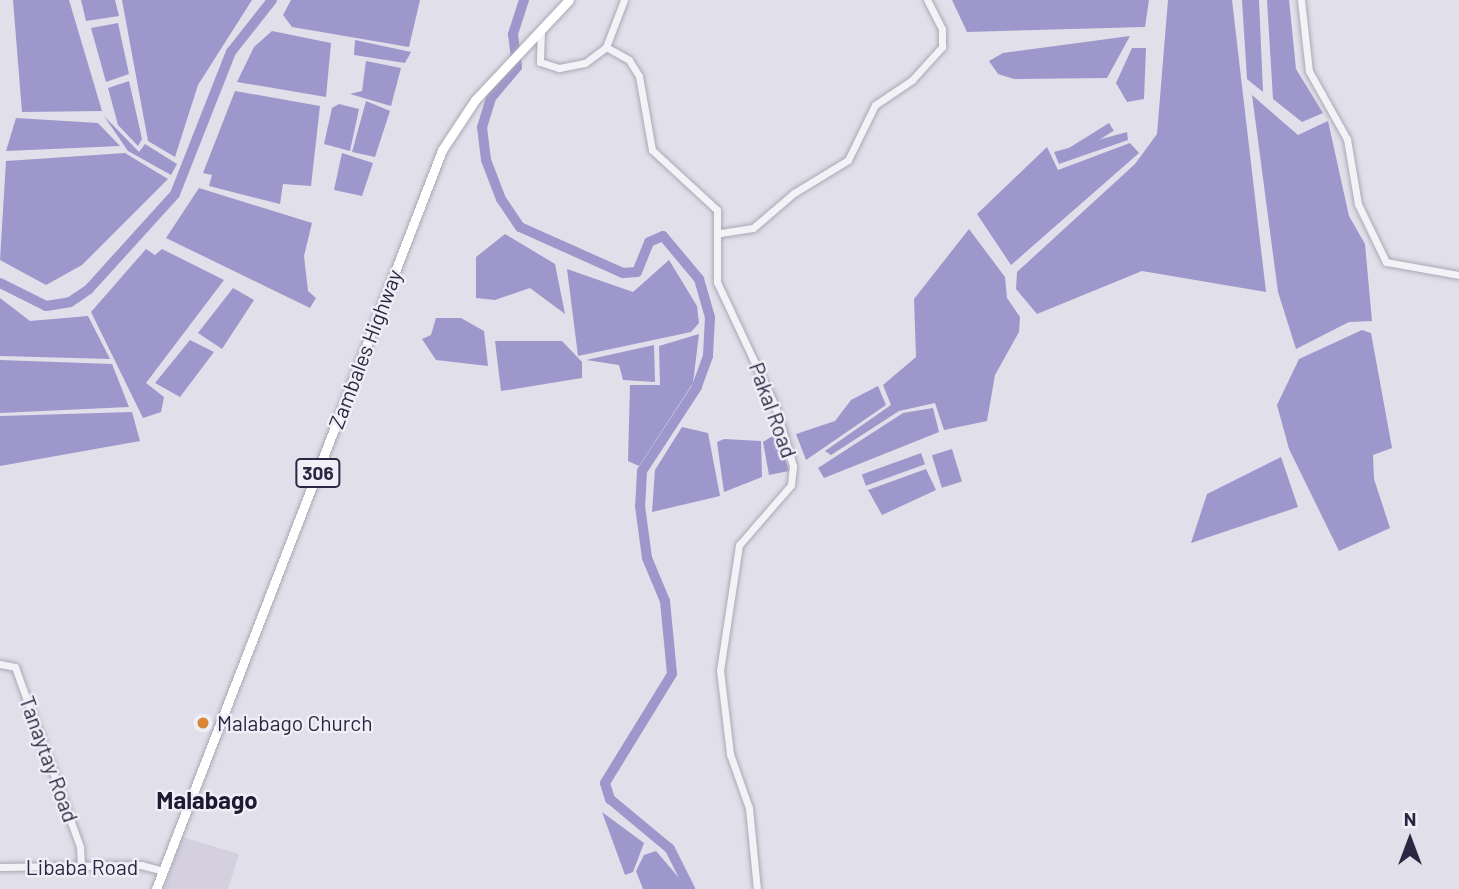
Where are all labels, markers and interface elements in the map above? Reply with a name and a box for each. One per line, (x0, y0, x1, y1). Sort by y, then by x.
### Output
street label: Zambales Highway (323, 266, 407, 432)
street label: Pakal Road (744, 359, 802, 461)
road number: 306 (295, 458, 341, 488)
street label: Tanaytay Road (14, 692, 84, 826)
place label: Malabago Church (217, 710, 372, 736)
marker: Malabago Church (195, 715, 211, 731)
district label: Malabago (156, 786, 258, 814)
north arrow (1375, 805, 1445, 875)
text: N (1404, 807, 1416, 830)
street label: Libaba Road (26, 854, 138, 880)

